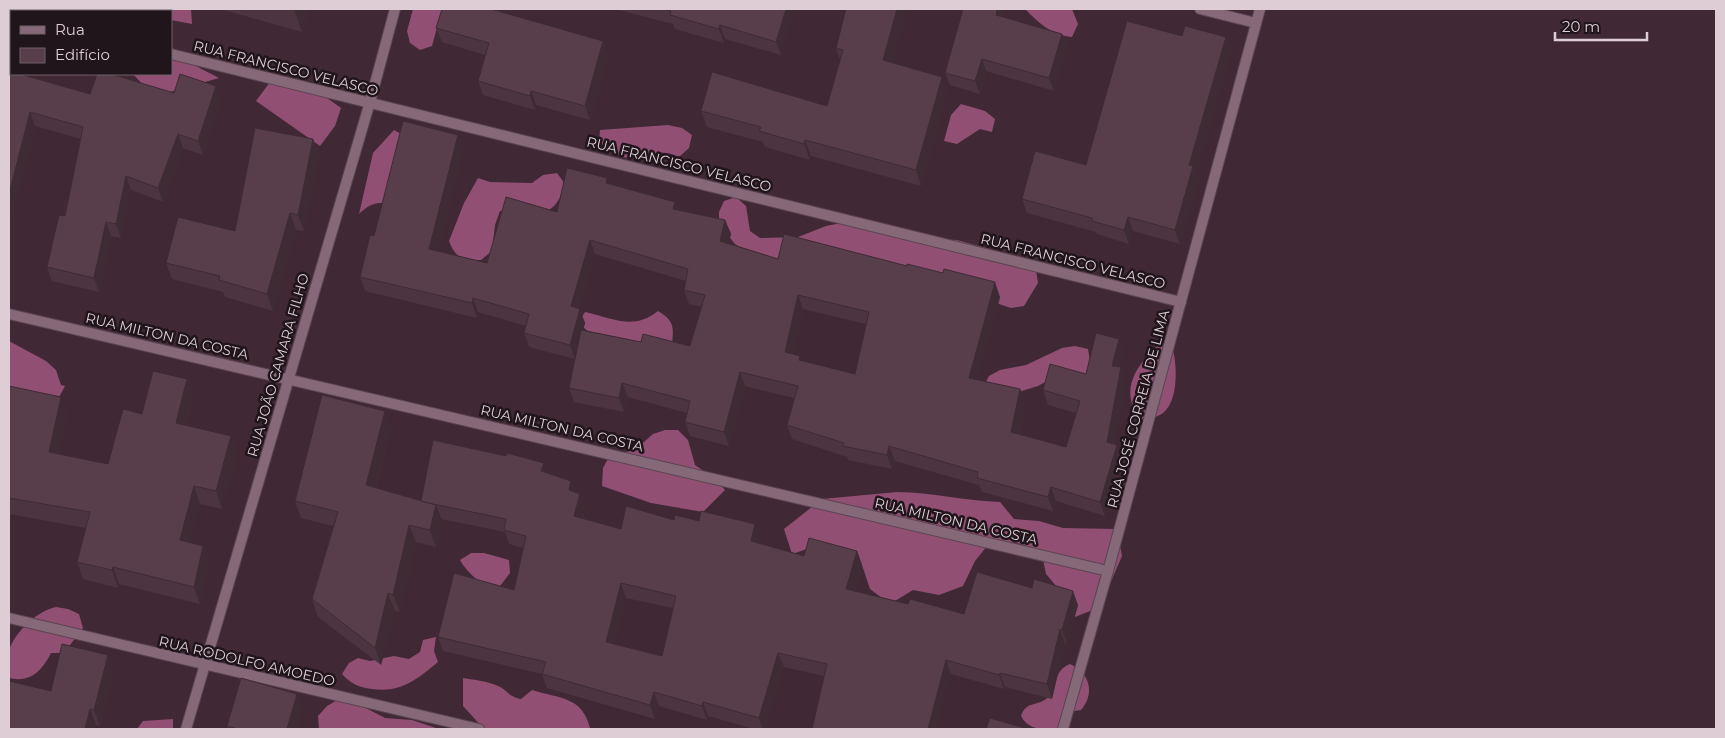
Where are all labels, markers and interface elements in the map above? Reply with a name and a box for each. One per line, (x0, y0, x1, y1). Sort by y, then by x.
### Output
legend (10, 10, 172, 75)
scale bar (1555, 10, 1648, 42)
text: 20 m (1562, 17, 1600, 36)
text: Rua (55, 20, 85, 39)
street label: RUA FRANCISCO VELASCO (192, 36, 380, 100)
text: Edifício (55, 45, 110, 64)
street label: RUA FRANCISCO VELASCO (585, 132, 773, 196)
street label: RUA FRANCISCO VELASCO (979, 229, 1167, 293)
street label: RUA JOÃO CAMARA FILHO (243, 271, 313, 459)
street label: RUA JOSÉ CORREIA DE LIMA (1103, 307, 1173, 510)
street label: RUA MILTON DA COSTA (84, 308, 251, 364)
street label: RUA MILTON DA COSTA (479, 400, 646, 456)
street label: RUA MILTON DA COSTA (873, 493, 1040, 549)
street label: RUA RODOLFO AMOEDO (157, 632, 337, 690)

